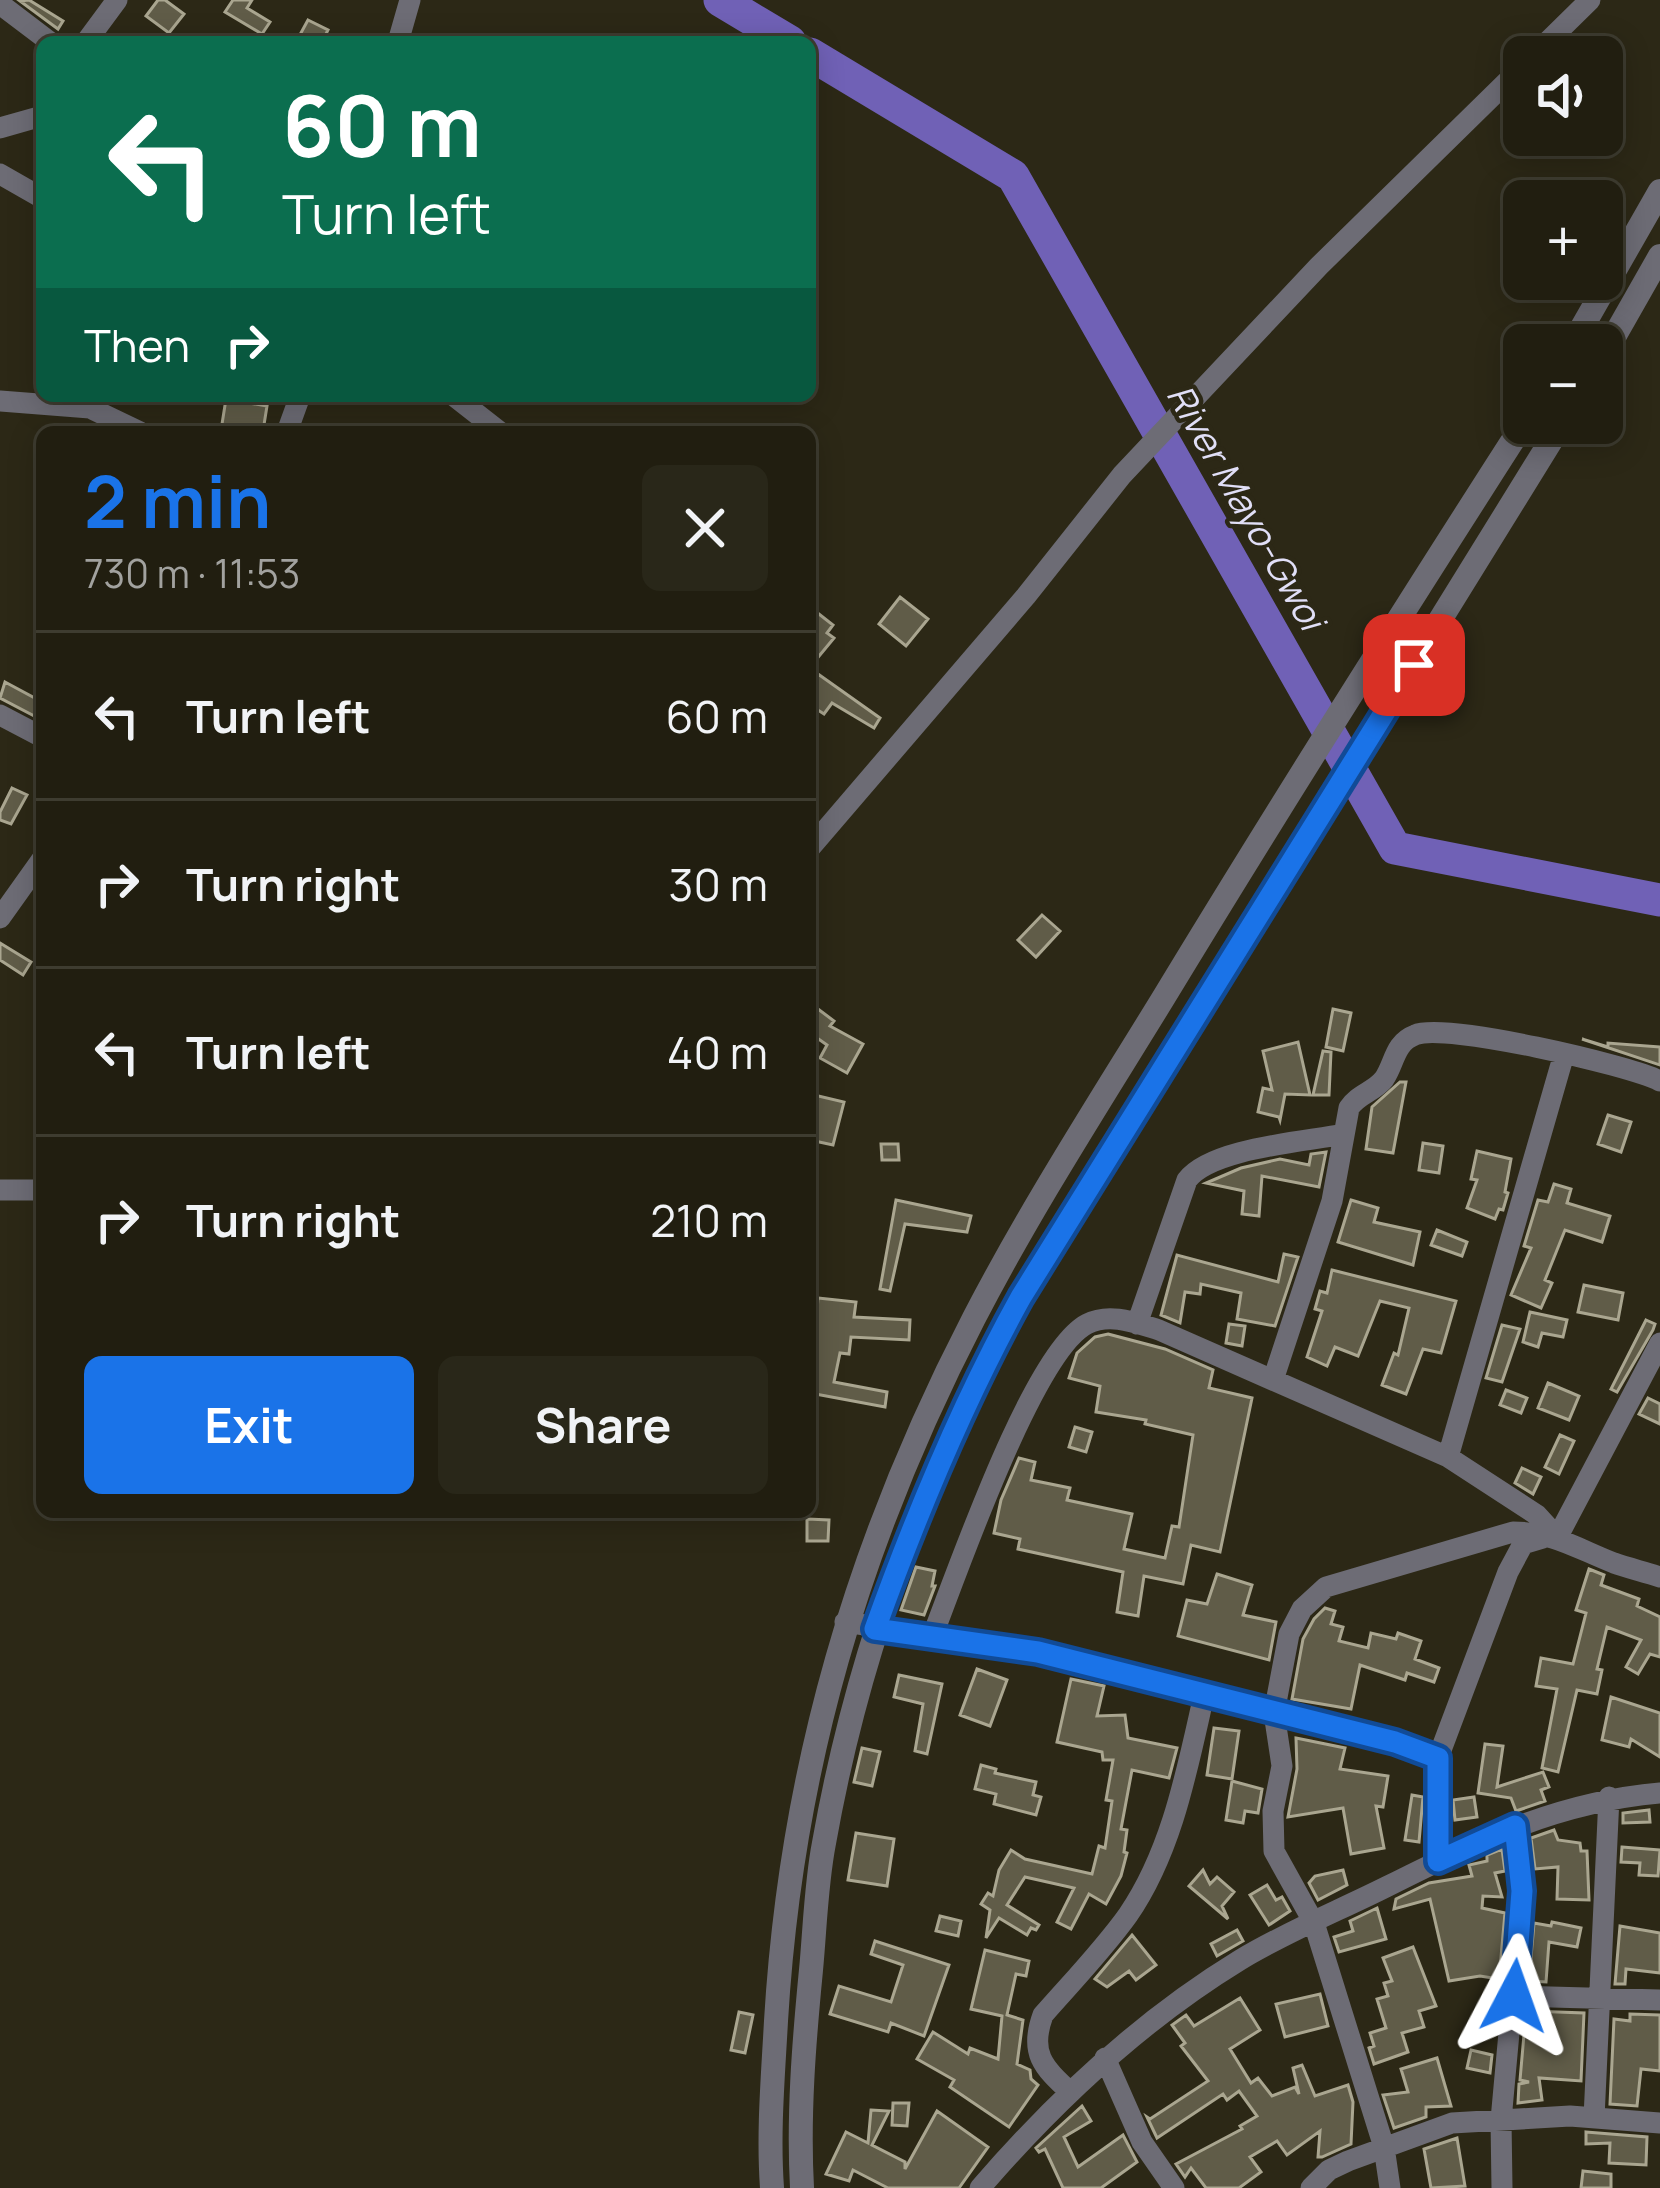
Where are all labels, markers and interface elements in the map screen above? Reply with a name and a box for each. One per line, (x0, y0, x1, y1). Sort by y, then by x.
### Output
map controls (1503, 36, 1623, 444)
button: sound (1503, 36, 1623, 156)
text: 60 m (282, 67, 482, 182)
icon: left (84, 84, 240, 240)
text: Turn left (282, 176, 491, 250)
button: + (1503, 180, 1623, 300)
icon: right (214, 312, 280, 378)
text: Then (84, 314, 190, 376)
button: − (1503, 324, 1623, 444)
water label: River Mayo-Gwoi (1156, 375, 1339, 642)
text: 2 min (84, 451, 271, 550)
button: close (642, 465, 768, 591)
text: 730 m · 11:53 (84, 546, 300, 600)
pin (1363, 614, 1465, 716)
icon: arrive (1381, 632, 1447, 698)
icon: left (84, 683, 150, 749)
text: Turn left (186, 685, 371, 747)
text: 60 m (665, 685, 768, 747)
icon: right (84, 851, 150, 917)
text: Turn right (186, 853, 400, 915)
text: 30 m (669, 853, 768, 915)
icon: left (84, 1019, 150, 1085)
text: Turn left (186, 1021, 371, 1083)
text: 40 m (667, 1021, 768, 1083)
icon: right (84, 1187, 150, 1253)
text: Turn right (186, 1189, 400, 1251)
text: 210 m (650, 1189, 768, 1251)
button: Exit (84, 1356, 414, 1494)
button: Share (438, 1356, 768, 1494)
position arrow (1451, 1933, 1577, 2059)

